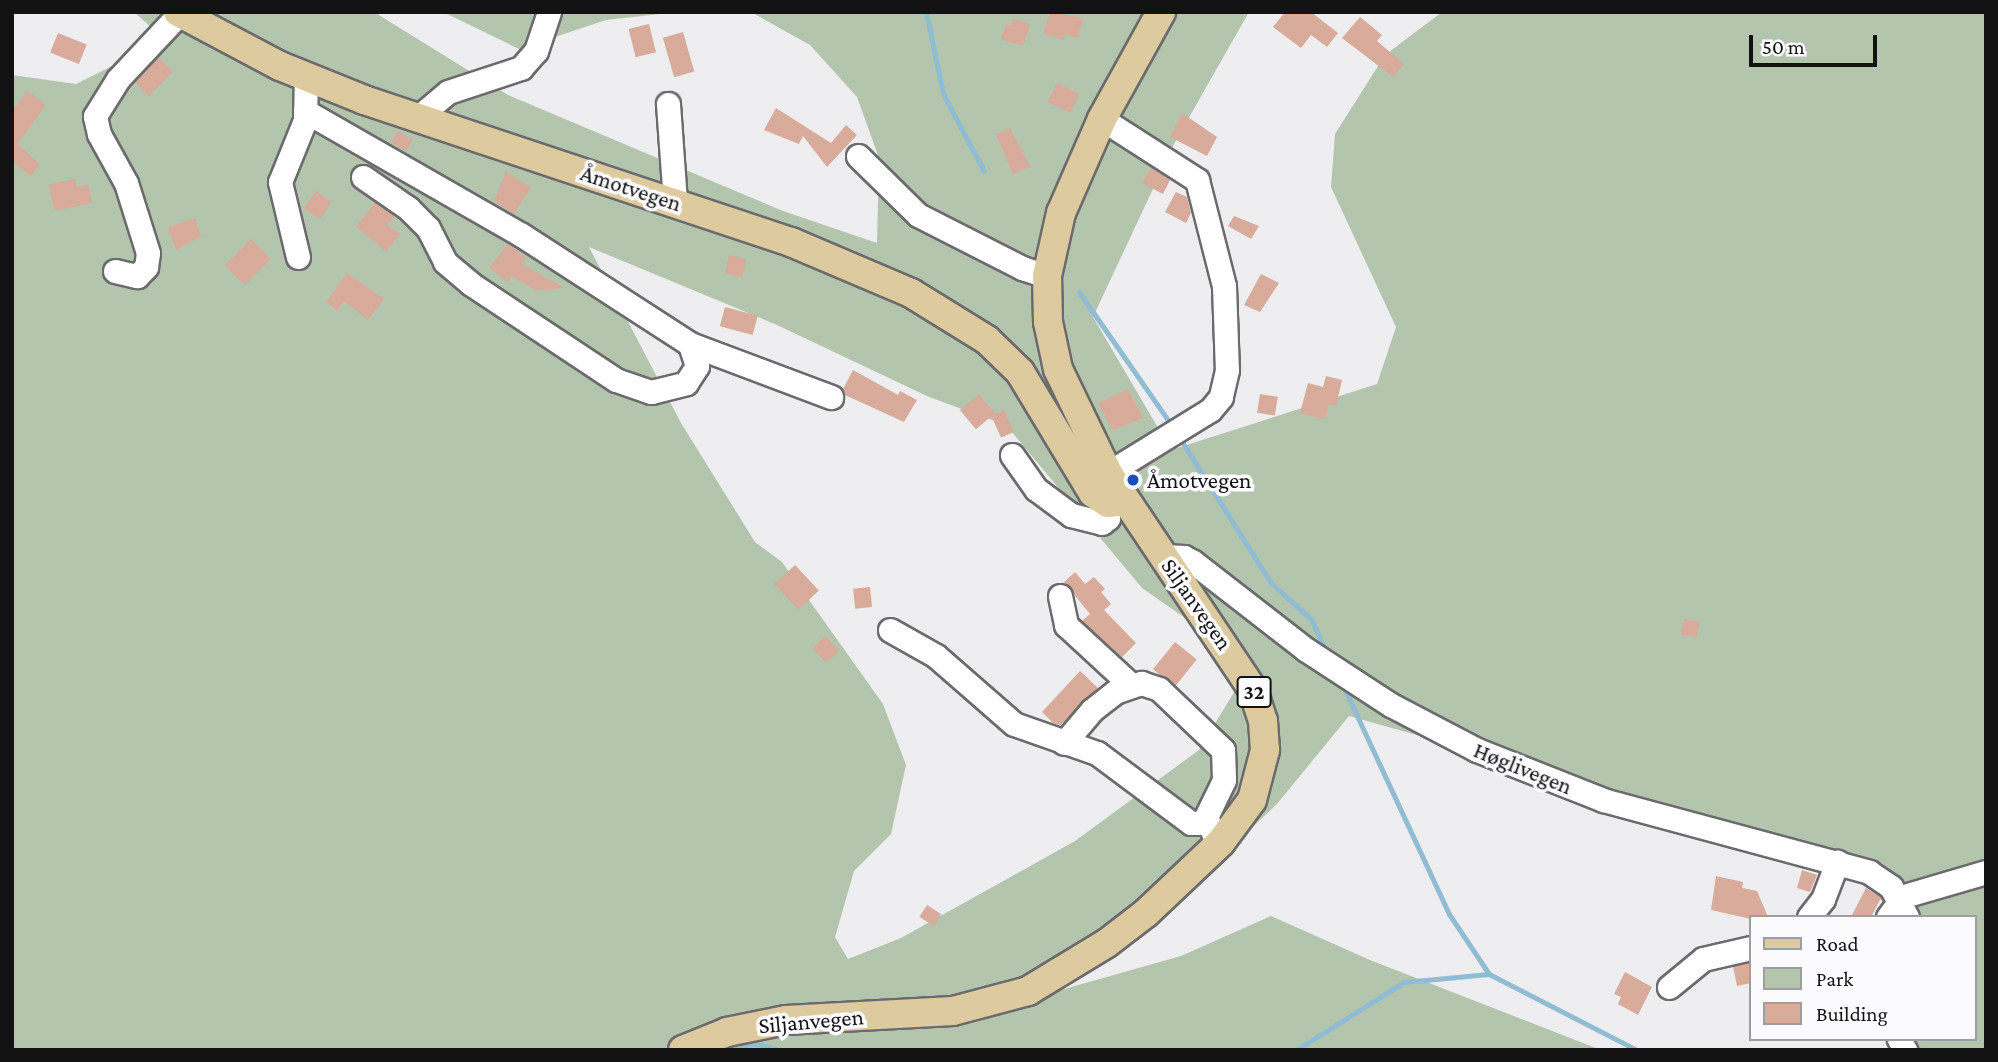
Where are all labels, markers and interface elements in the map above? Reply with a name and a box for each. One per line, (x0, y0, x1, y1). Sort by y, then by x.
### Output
scale bar (1753, 21, 1881, 65)
text: 50 m (1762, 35, 1805, 59)
street label: Åmotvegen (577, 159, 685, 217)
place label: Åmotvegen (1147, 466, 1251, 494)
marker: Åmotvegen (1125, 472, 1141, 488)
street label: Siljanvegen (1155, 553, 1239, 655)
road number: 32 (1236, 674, 1272, 710)
street label: Høglivegen (1470, 736, 1576, 800)
legend (1750, 915, 1977, 1041)
text: Road (1816, 932, 1859, 956)
text: Park (1816, 967, 1853, 991)
text: Building (1816, 1002, 1888, 1026)
street label: Siljanvegen (757, 1003, 865, 1039)

